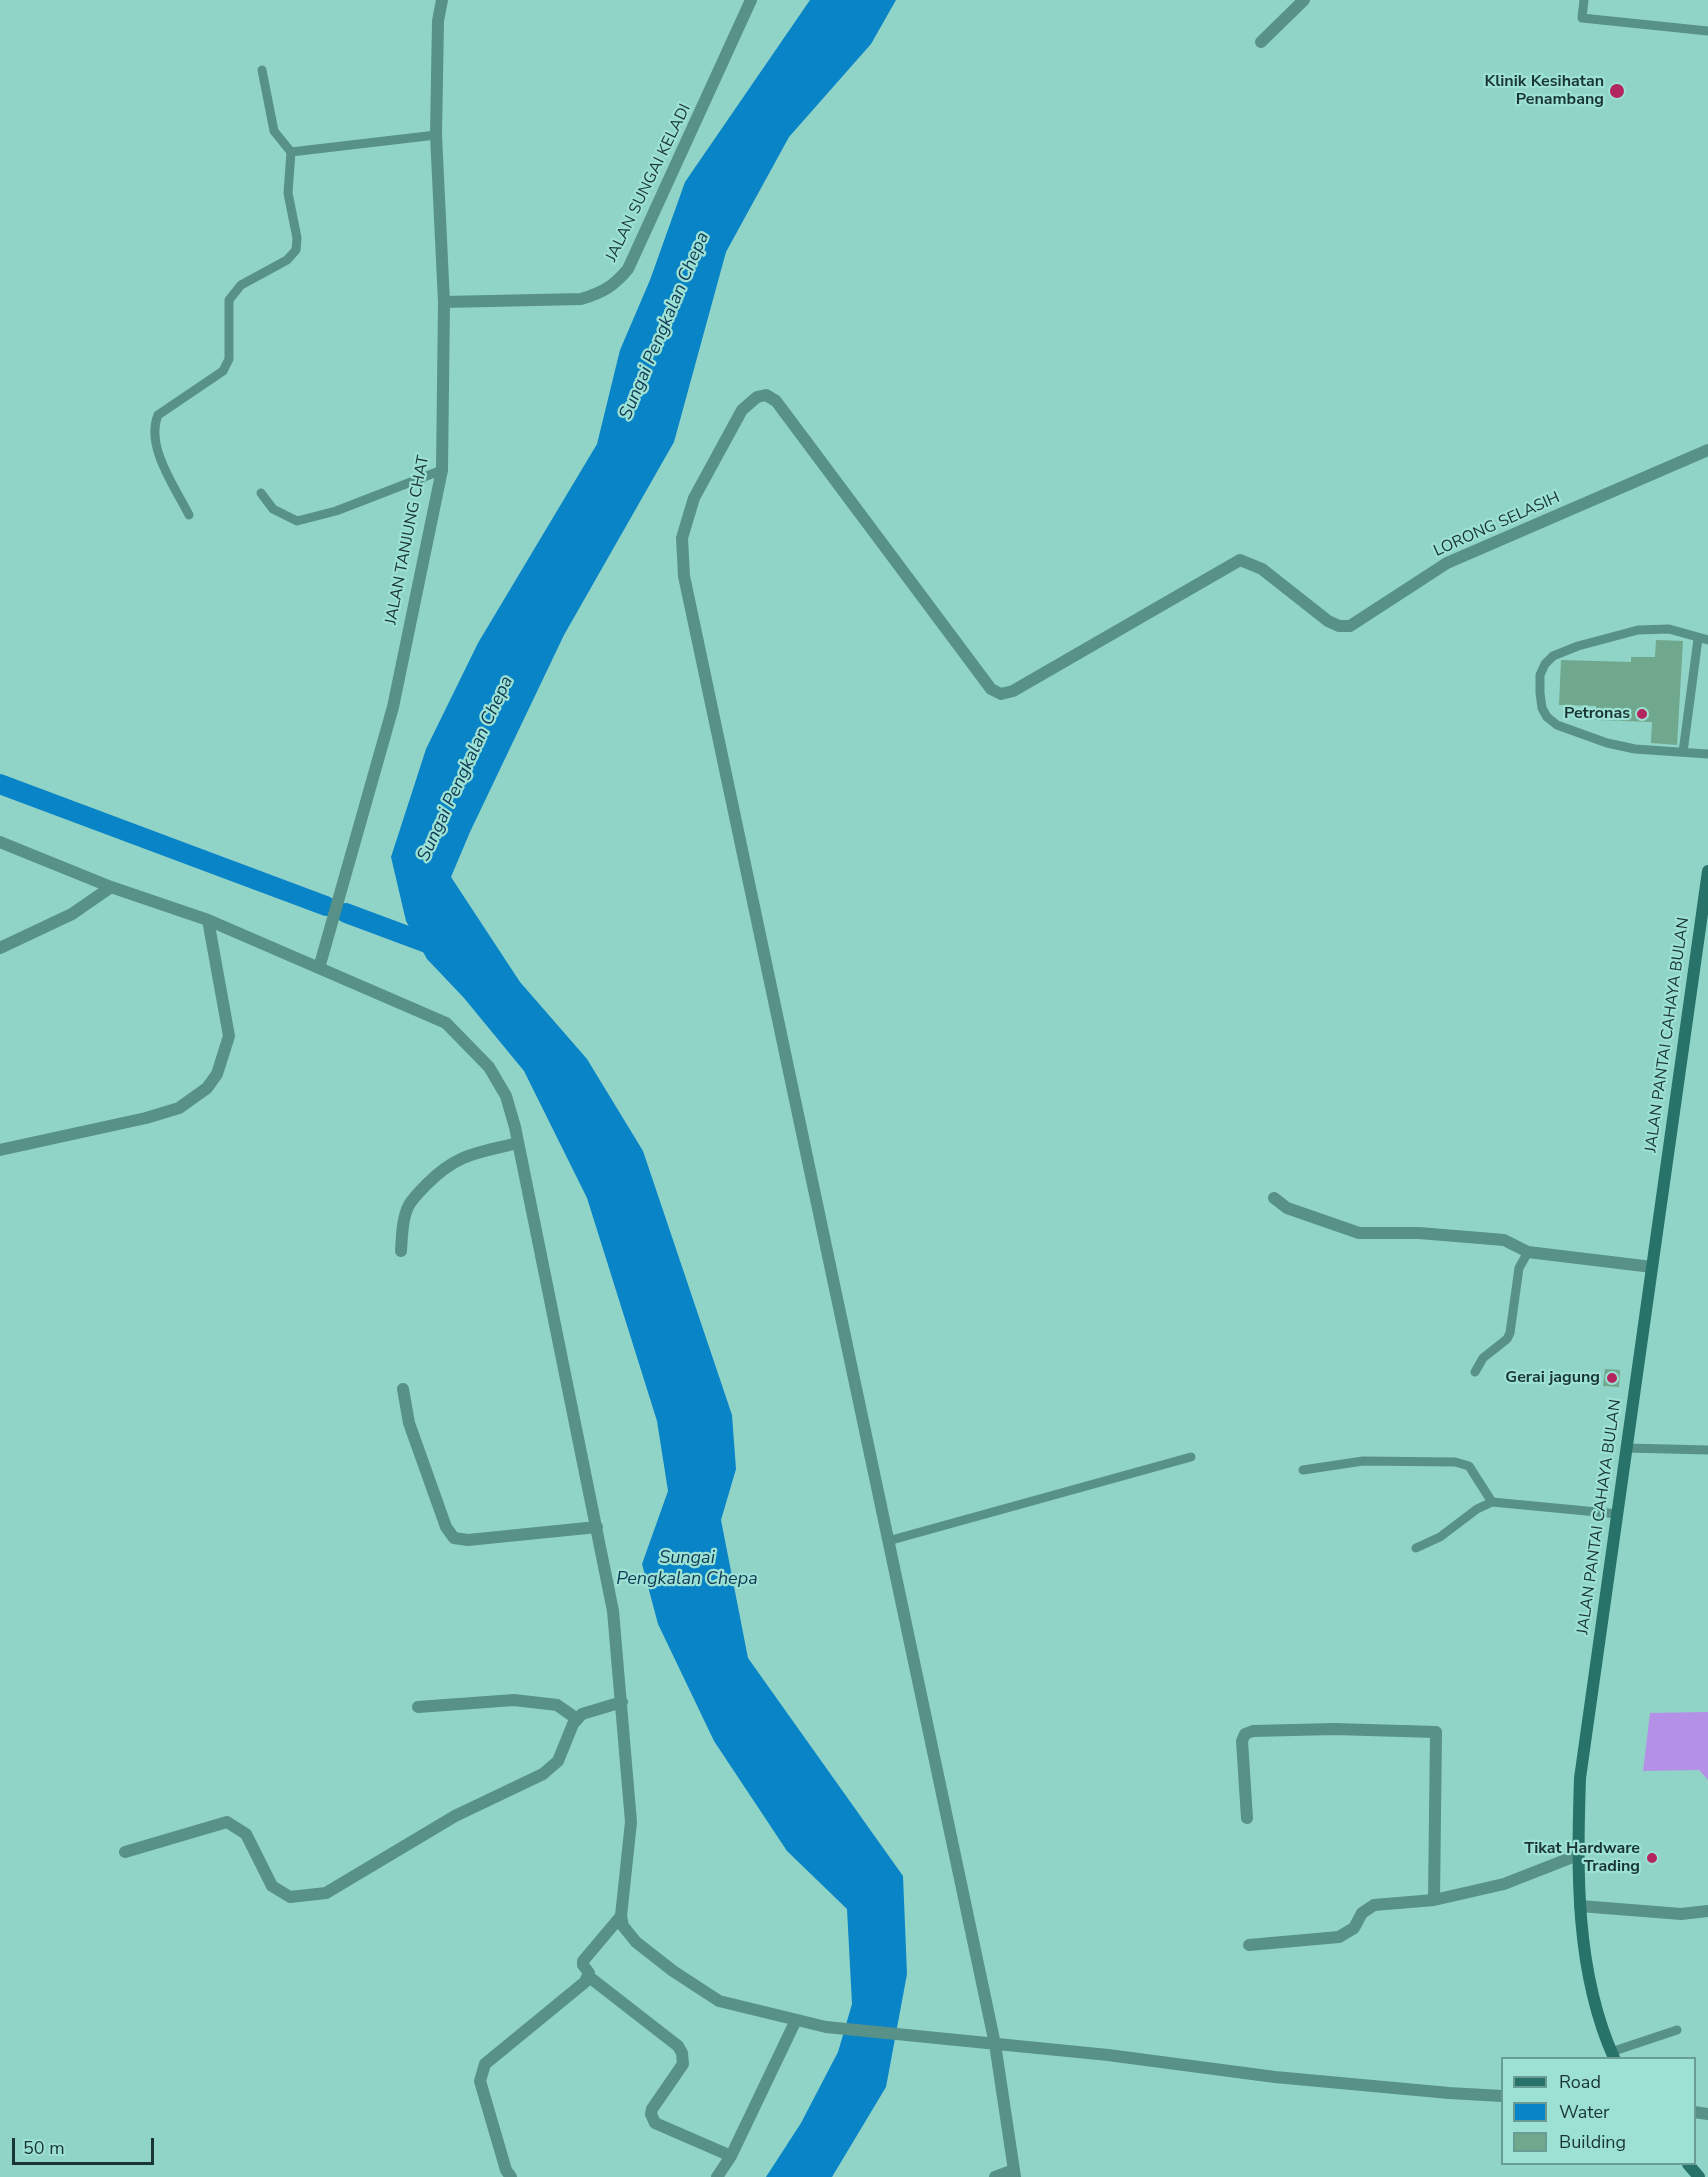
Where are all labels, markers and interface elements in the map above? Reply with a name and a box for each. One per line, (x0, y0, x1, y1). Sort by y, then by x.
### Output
place label: Klinik Kesihatan Penambang (1485, 72, 1604, 110)
marker: Klinik Kesihatan Penambang (1608, 82, 1626, 100)
street label: JALAN SUNGAI KELADI (602, 101, 696, 265)
water label: Sungai Pengkalan Chepa (616, 229, 714, 423)
street label: JALAN TANJUNG CHAT (382, 454, 434, 626)
street label: LORONG SELASIH (1431, 489, 1563, 561)
water label: Sungai Pengkalan Chepa (414, 673, 518, 865)
place label: Petronas (1564, 704, 1630, 724)
marker: Petronas (1635, 707, 1649, 721)
street label: JALAN PANTAI CAHAYA BULAN (1642, 916, 1694, 1154)
place label: Gerai jagung (1505, 1368, 1600, 1388)
marker: Gerai jagung (1605, 1371, 1619, 1385)
street label: JALAN PANTAI CAHAYA BULAN (1574, 1398, 1626, 1636)
water label: Sungai Pengkalan Chepa (616, 1548, 758, 1590)
place label: Tikat Hardware Trading (1524, 1839, 1640, 1877)
marker: Tikat Hardware Trading (1645, 1851, 1659, 1865)
legend (1501, 2057, 1696, 2165)
text: Road (1559, 2070, 1601, 2094)
text: Water (1559, 2100, 1610, 2124)
scale bar (15, 2126, 158, 2164)
text: Building (1559, 2130, 1626, 2154)
text: 50 m (23, 2136, 65, 2160)

